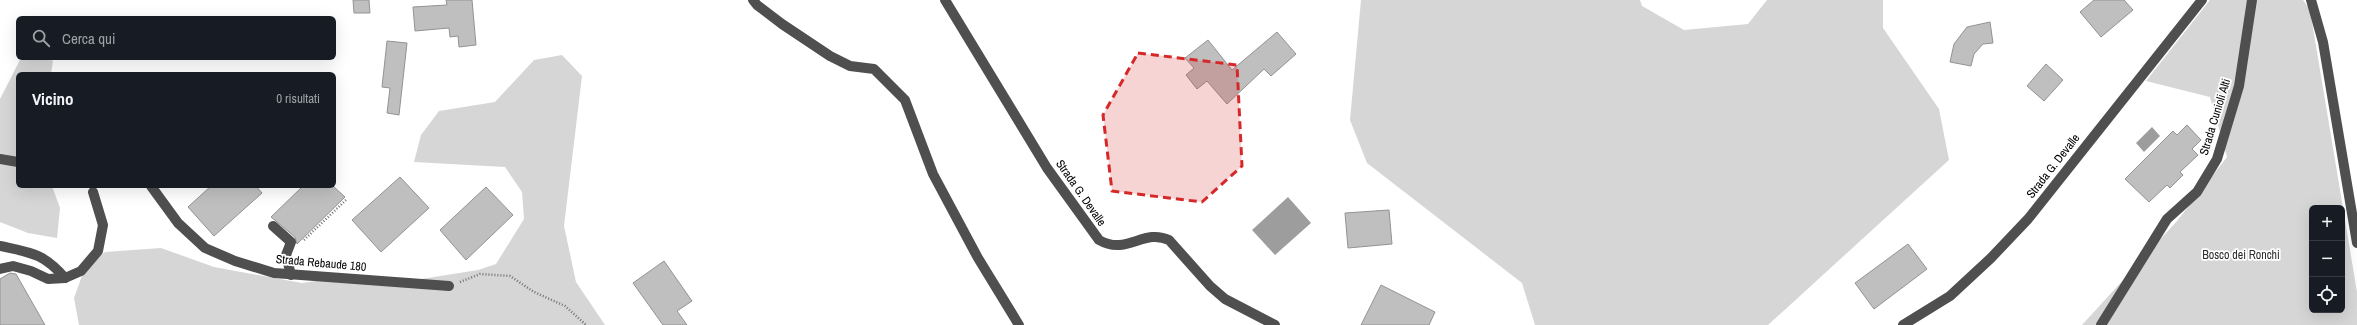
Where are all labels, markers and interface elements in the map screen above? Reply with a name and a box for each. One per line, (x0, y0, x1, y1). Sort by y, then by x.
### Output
search box (16, 16, 336, 60)
icon: search (30, 27, 52, 49)
text: Cerca qui (62, 28, 115, 49)
street label: Strada Cunioli Alti (2196, 77, 2234, 157)
text: Vicino (32, 87, 74, 110)
text: 0 risultati (276, 90, 320, 107)
street label: Strada G. Devalle (2023, 130, 2083, 202)
street label: Strada G. Devalle (1052, 157, 1110, 229)
map controls (2309, 205, 2345, 313)
button: + (2309, 205, 2345, 241)
button: − (2309, 241, 2345, 277)
park label: Bosco dei Ronchi (2202, 247, 2280, 263)
street label: Strada Rebaude 180 (275, 251, 367, 275)
button: locate (2309, 277, 2345, 313)

